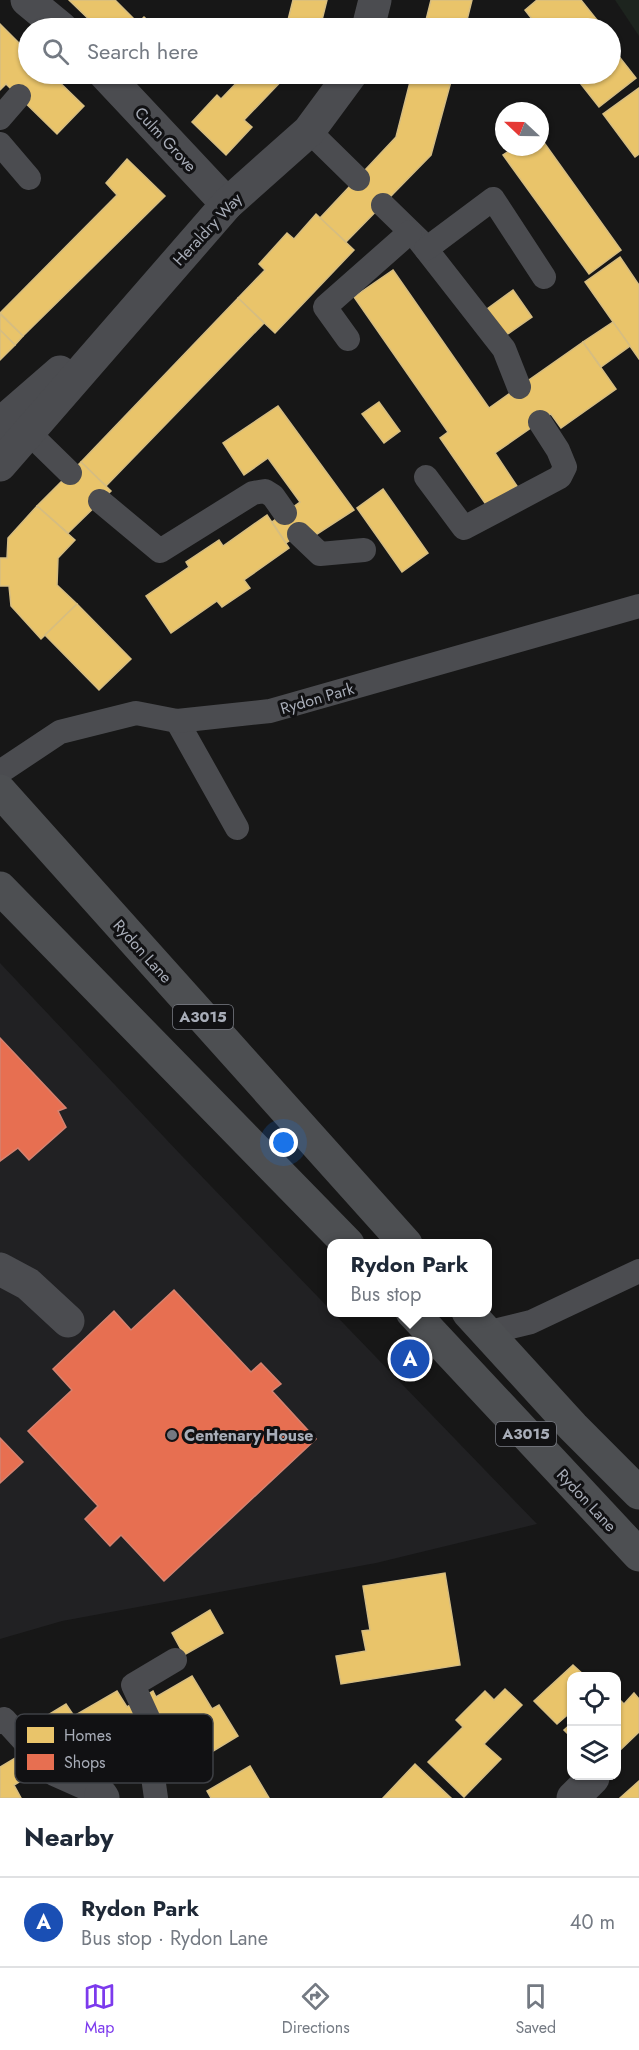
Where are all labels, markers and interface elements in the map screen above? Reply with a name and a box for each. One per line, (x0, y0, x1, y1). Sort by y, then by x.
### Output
search box (18, 18, 621, 84)
icon: search (39, 35, 72, 68)
text: Search here (87, 35, 198, 67)
street label: Culm Grove (129, 102, 202, 177)
north arrow (495, 102, 549, 156)
street label: Heraldry Way (167, 187, 248, 271)
street label: Rydon Park (278, 677, 358, 720)
street label: Rydon Lane (108, 914, 177, 988)
road number: A3015 (173, 1005, 233, 1029)
your location (269, 1128, 298, 1157)
popup (327, 1239, 492, 1317)
text: Rydon Park (350, 1248, 469, 1280)
text: Bus stop (350, 1280, 421, 1309)
pin: A (390, 1336, 430, 1382)
road number: A3015 (496, 1422, 556, 1446)
place label: Centenary House (184, 1424, 314, 1447)
marker: Centenary House (165, 1428, 179, 1442)
street label: Rydon Lane (551, 1464, 622, 1537)
map controls (567, 1672, 621, 1780)
button: locate (567, 1672, 621, 1726)
legend (15, 1714, 213, 1783)
text: Homes (64, 1724, 111, 1747)
button: layers (567, 1726, 621, 1780)
text: Shops (64, 1751, 105, 1774)
text: Nearby (24, 1818, 113, 1856)
text: Rydon Park (81, 1892, 199, 1924)
text: A (36, 1908, 51, 1937)
text: 40 m (570, 1908, 615, 1937)
text: Bus stop · Rydon Lane (81, 1924, 268, 1953)
tab: Map (83, 1980, 116, 2039)
tab: Directions (282, 1980, 350, 2039)
tab: Saved (515, 1980, 556, 2039)

